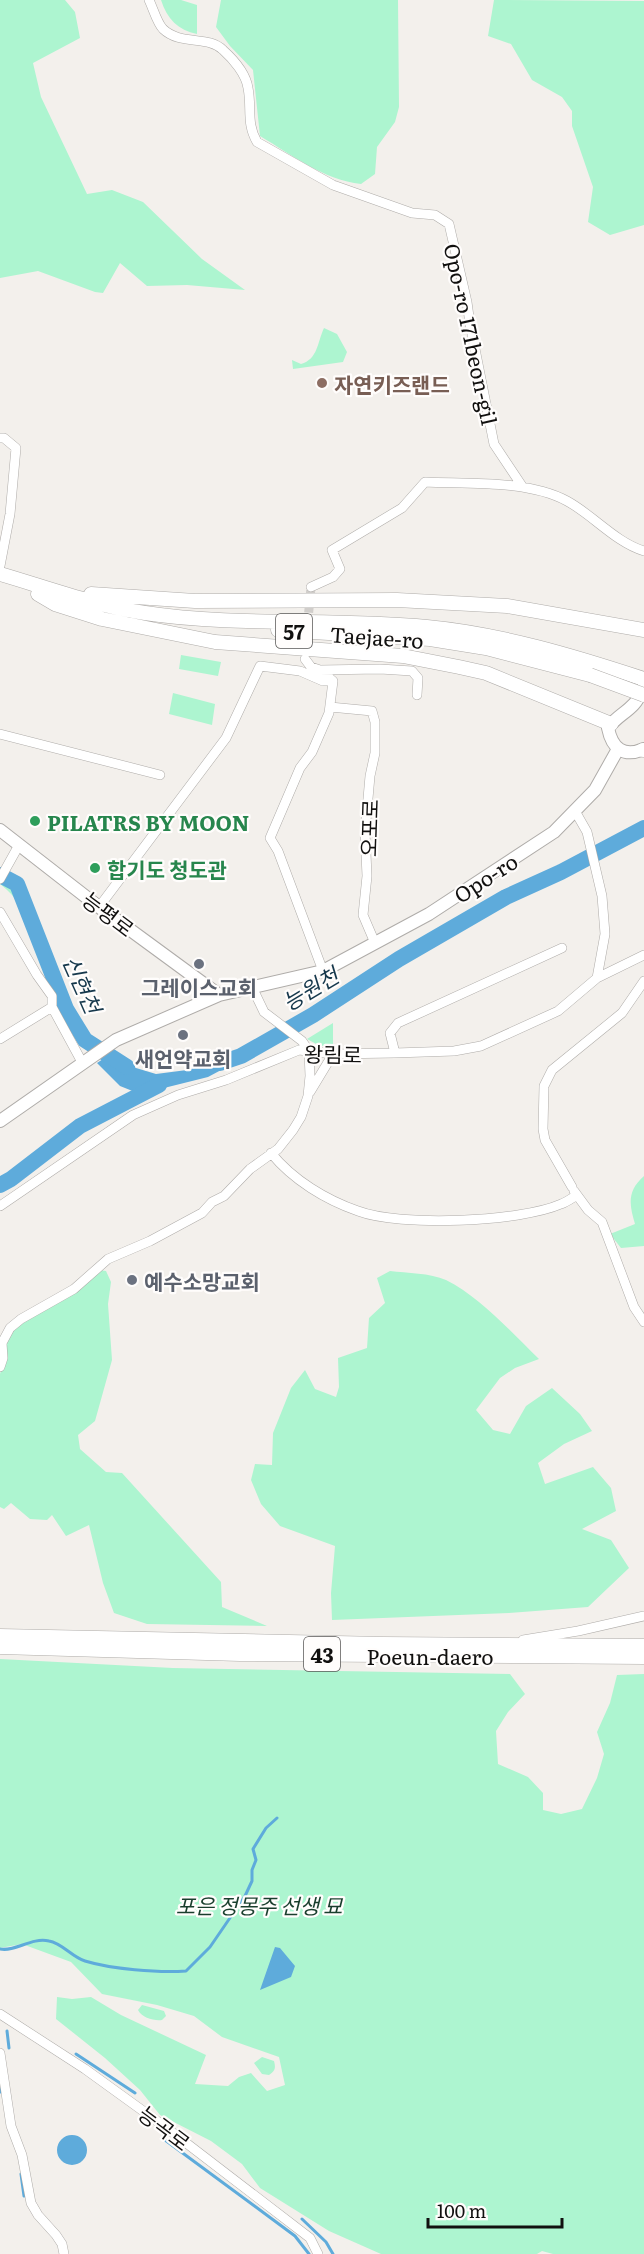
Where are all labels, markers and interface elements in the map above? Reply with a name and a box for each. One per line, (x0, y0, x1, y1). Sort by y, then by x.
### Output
street label: Opo-ro 171beon-gil (438, 240, 506, 428)
place label: 자연키즈랜드 (334, 368, 450, 399)
marker: 자연키즈랜드 (315, 376, 329, 390)
road number: 57 (276, 614, 312, 648)
street label: Taejae-ro (329, 617, 425, 655)
street label: 오포로 (351, 798, 385, 858)
place label: PILATRS BY MOON (47, 806, 249, 837)
marker: PILATRS BY MOON (28, 814, 42, 828)
street label: Opo-ro (447, 845, 523, 909)
place label: 합기도 청도관 (107, 853, 227, 884)
marker: 합기도 청도관 (88, 861, 102, 875)
street label: 능평로 (77, 883, 141, 943)
water label: 신현천 (56, 950, 112, 1021)
marker: 그레이스교회 (192, 957, 206, 971)
water label: 능원천 (275, 957, 347, 1018)
place label: 그레이스교회 (141, 971, 257, 1002)
marker: 새언약교회 (176, 1028, 190, 1042)
street label: 왕림로 (304, 1037, 362, 1069)
place label: 새언약교회 (135, 1042, 231, 1073)
place label: 예수소망교회 (144, 1265, 260, 1296)
marker: 예수소망교회 (125, 1273, 139, 1287)
road number: 43 (304, 1637, 340, 1671)
street label: Poeun-daero (366, 1640, 494, 1671)
park label: 포은 정몽주 선생 묘 (176, 1889, 344, 1920)
street label: 능곡로 (133, 2097, 197, 2157)
scale bar (428, 2191, 562, 2229)
text: 100 m (437, 2197, 486, 2224)

